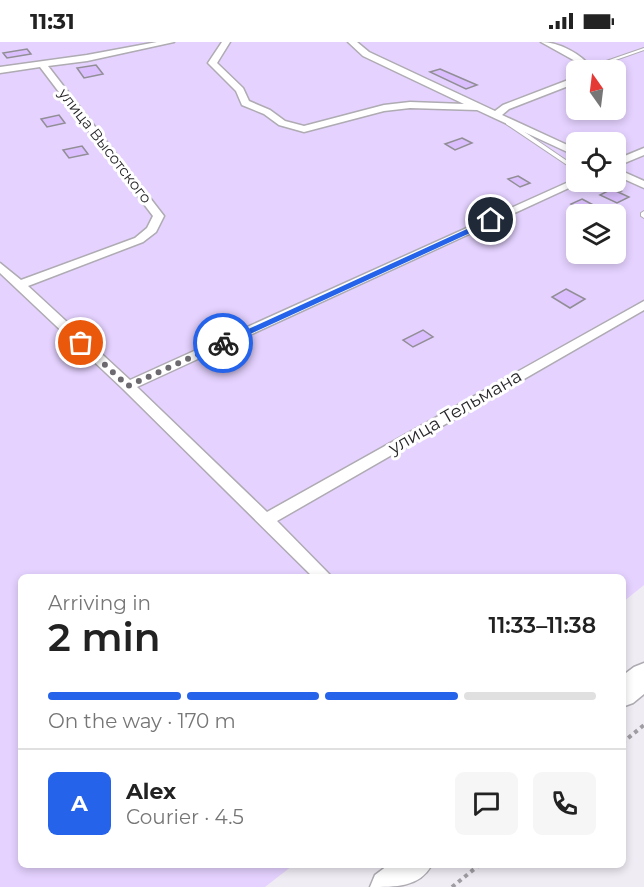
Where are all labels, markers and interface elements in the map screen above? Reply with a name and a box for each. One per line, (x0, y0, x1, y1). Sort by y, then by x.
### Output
text: 11:31 (30, 8, 75, 35)
north arrow (566, 60, 626, 120)
map controls (566, 60, 626, 264)
street label: улица Высотского (54, 84, 156, 207)
button: locate (566, 132, 626, 192)
pin (465, 194, 516, 245)
icon: home (474, 203, 507, 236)
button: layers (566, 204, 626, 264)
courier (193, 313, 253, 373)
pin (55, 317, 106, 368)
icon: bag (64, 326, 97, 359)
icon: bike (207, 327, 240, 360)
street label: улица Тельмана (384, 365, 526, 460)
text: Arriving in (48, 591, 151, 615)
text: 11:33–11:38 (489, 612, 596, 639)
text: 2 min (48, 613, 161, 661)
text: On the way · 170 m (48, 709, 236, 733)
button: chat (455, 772, 518, 835)
button: phone (533, 772, 596, 835)
text: Alex (126, 778, 176, 805)
text: A (71, 790, 88, 817)
text: Courier · 4.5 (126, 805, 244, 829)

